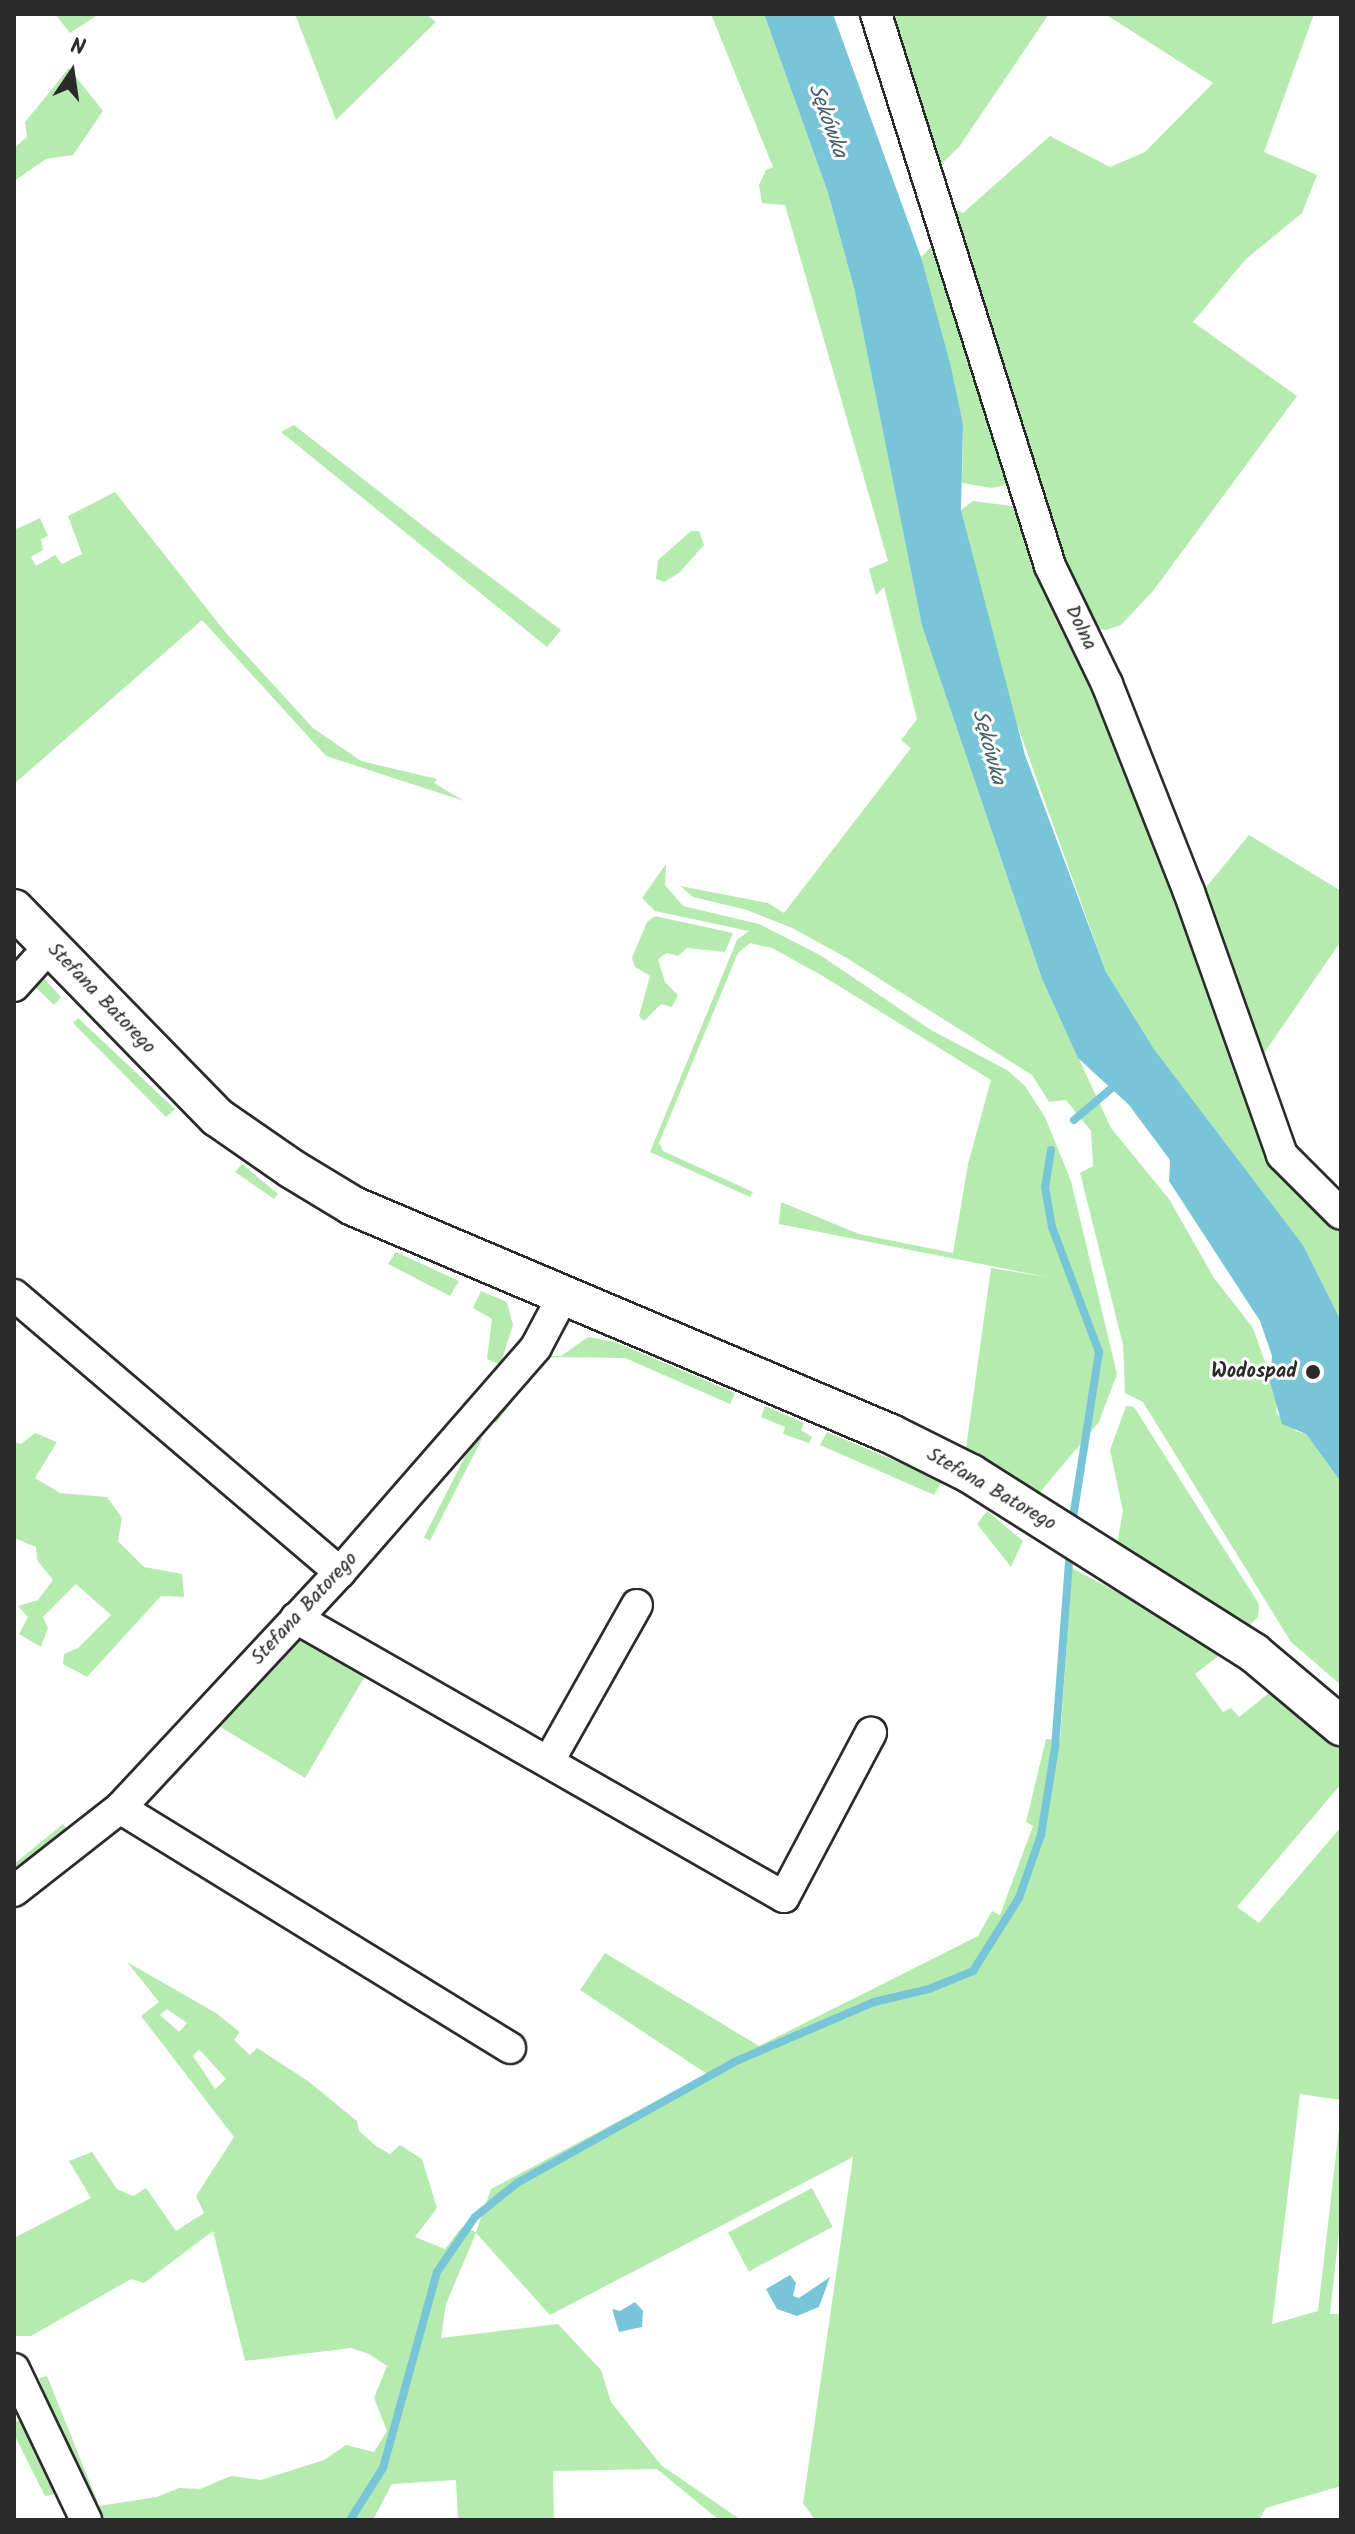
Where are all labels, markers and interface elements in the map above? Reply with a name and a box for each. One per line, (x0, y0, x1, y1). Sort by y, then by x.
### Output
text: N (67, 30, 88, 67)
north arrow (32, 32, 112, 112)
water label: Sękówka (801, 80, 853, 162)
street label: Dolna (1059, 602, 1101, 654)
water label: Sękówka (965, 706, 1011, 788)
street label: Stefana Batorego (42, 938, 160, 1060)
place label: Wodospad (1211, 1360, 1297, 1384)
marker: Wodospad (1304, 1363, 1322, 1381)
street label: Stefana Batorego (922, 1443, 1060, 1537)
street label: Stefana Batorego (247, 1548, 363, 1670)

